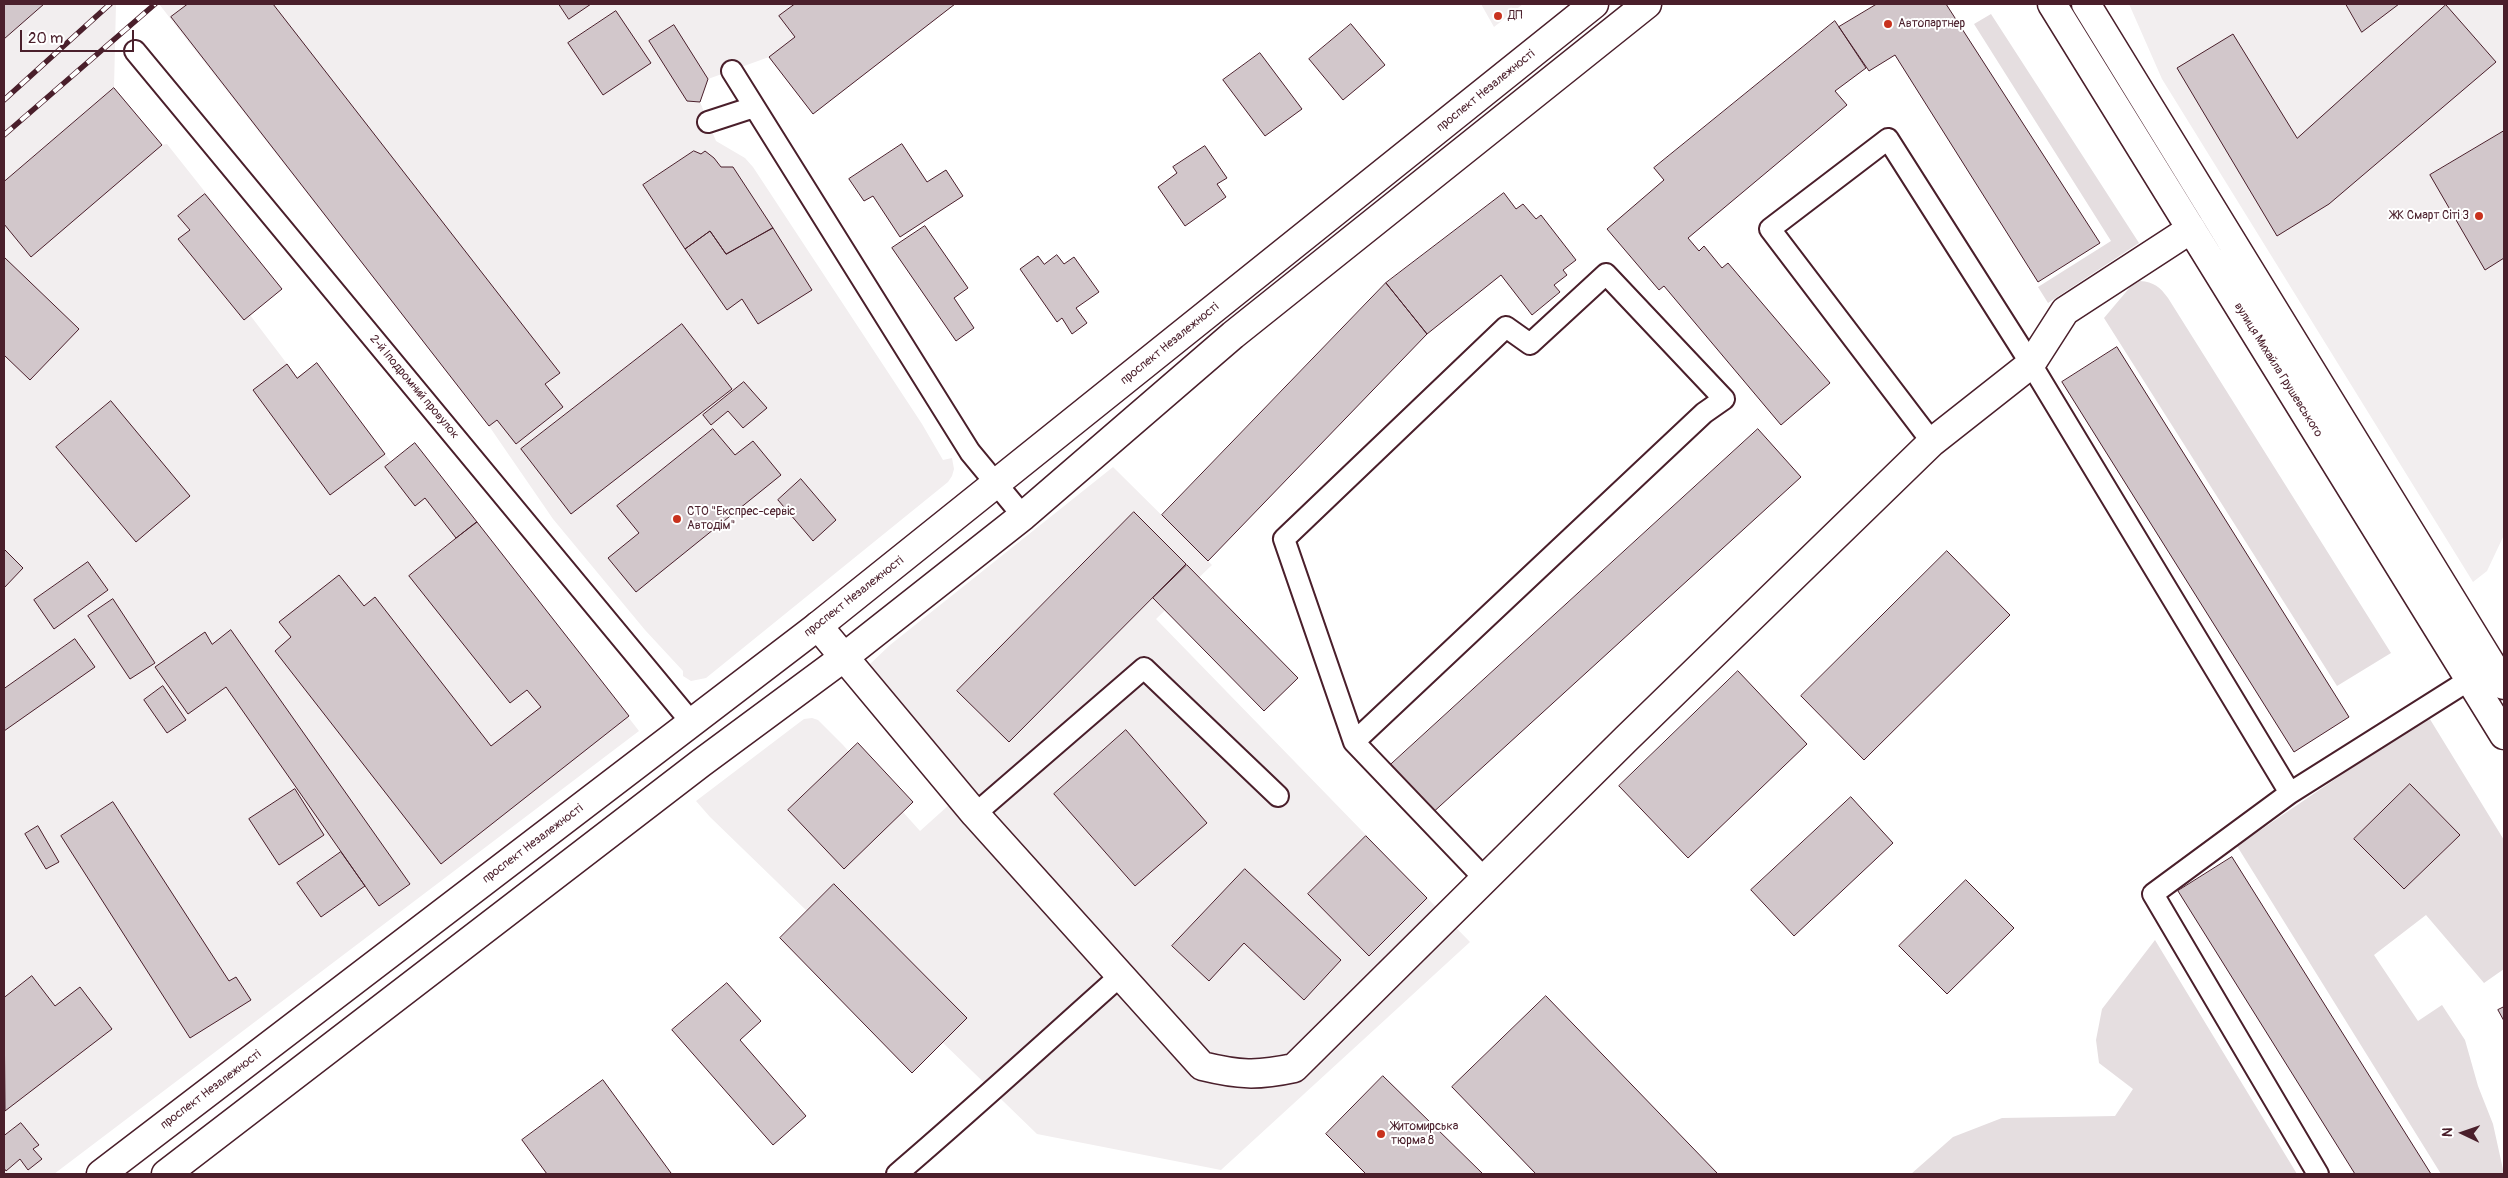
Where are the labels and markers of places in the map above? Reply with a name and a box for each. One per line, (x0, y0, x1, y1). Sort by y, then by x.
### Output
place label: ДП (1508, 9, 1522, 23)
marker: ДП (1492, 10, 1504, 22)
place label: Автопартнер (1898, 17, 1965, 31)
marker: Автопартнер (1882, 18, 1894, 30)
place label: ЖК Смарт Сіті 3 (2390, 209, 2469, 223)
marker: ЖК Смарт Сіті 3 (2473, 210, 2485, 222)
place label: СТО "Експрес-сервіс Автодім" (687, 505, 795, 533)
marker: СТО "Експрес-сервіс Автодім" (671, 513, 683, 525)
place label: Житомирська тюрма 8 (1391, 1120, 1458, 1148)
marker: Житомирська тюрма 8 (1375, 1128, 1387, 1140)

